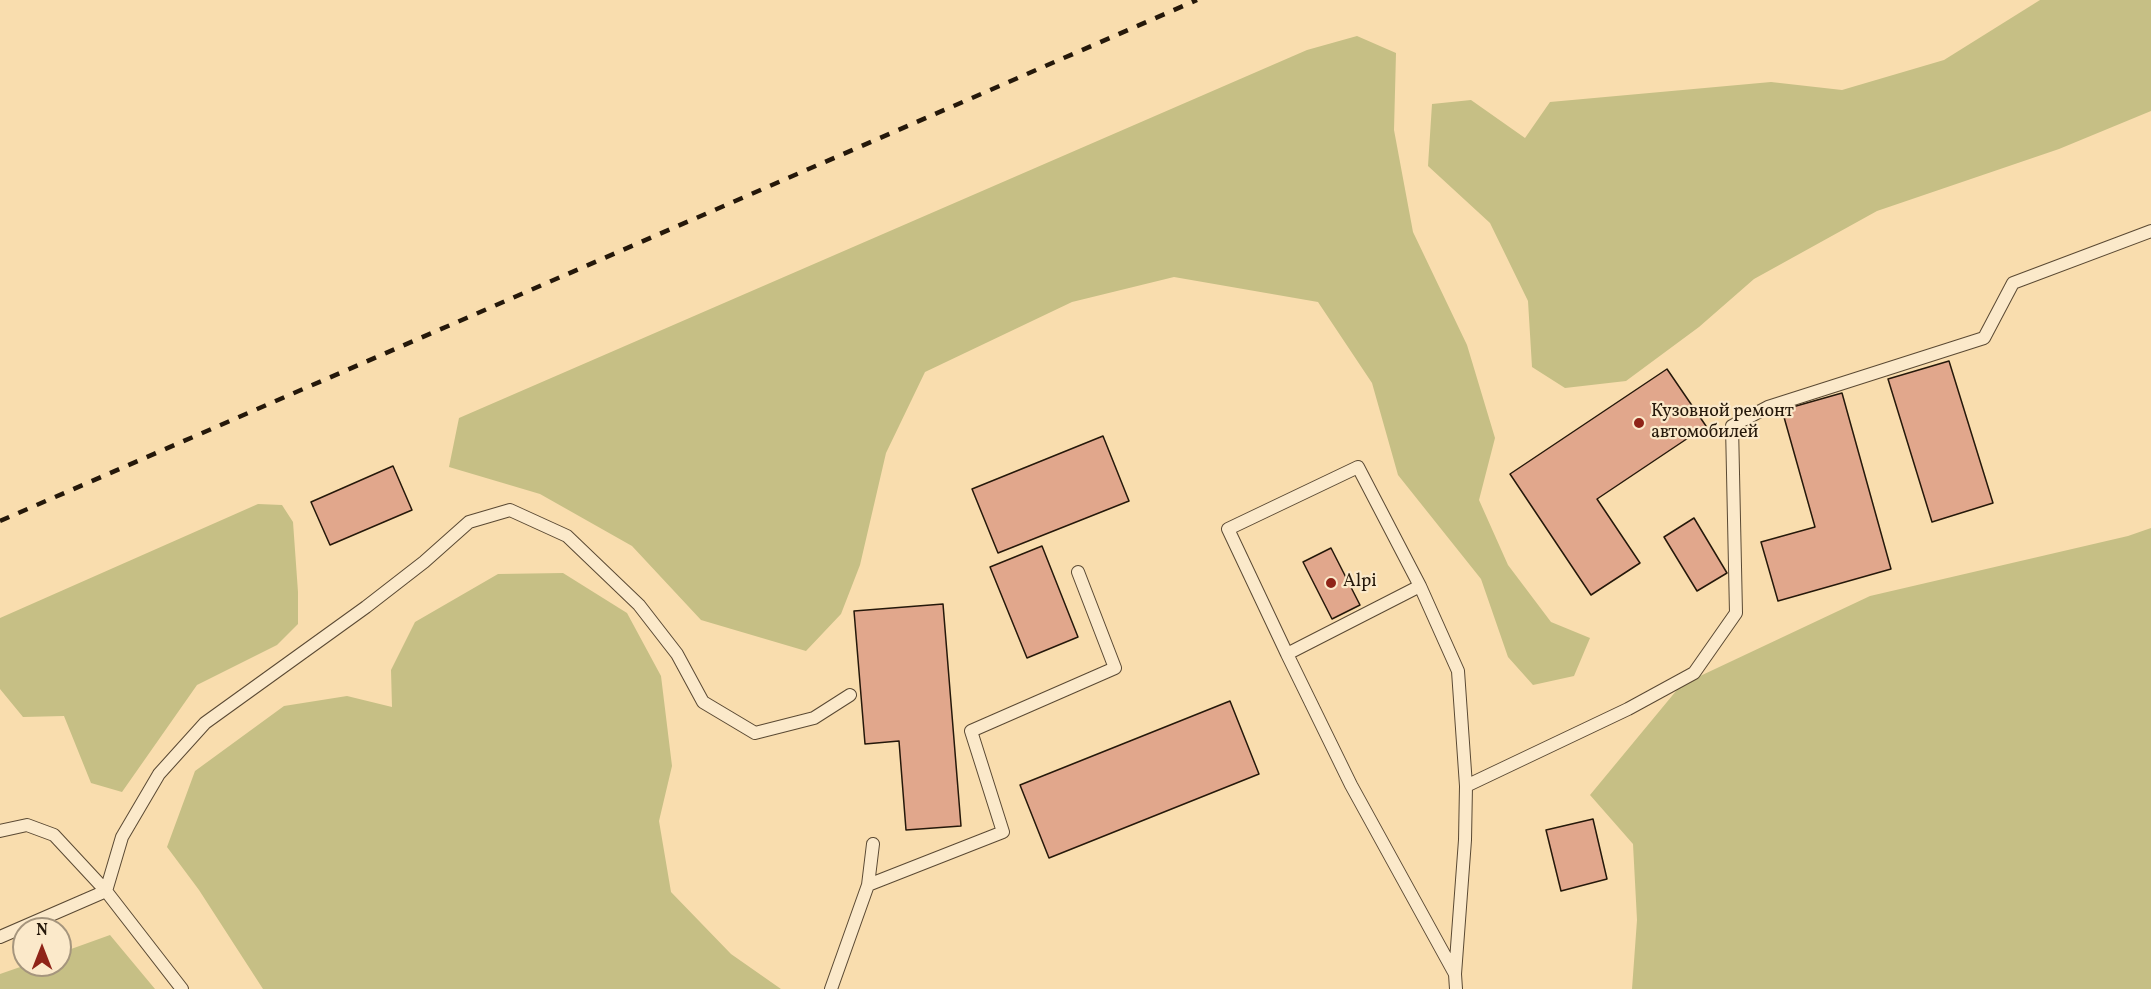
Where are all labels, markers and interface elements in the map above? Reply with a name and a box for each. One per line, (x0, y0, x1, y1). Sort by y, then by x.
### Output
place label: Кузовной ремонт автомобилей (1651, 402, 1794, 444)
marker: Кузовной ремонт автомобилей (1632, 416, 1646, 430)
place label: Alpi (1343, 572, 1377, 594)
marker: Alpi (1324, 576, 1338, 590)
north arrow (12, 917, 72, 977)
text: N (36, 920, 48, 942)

